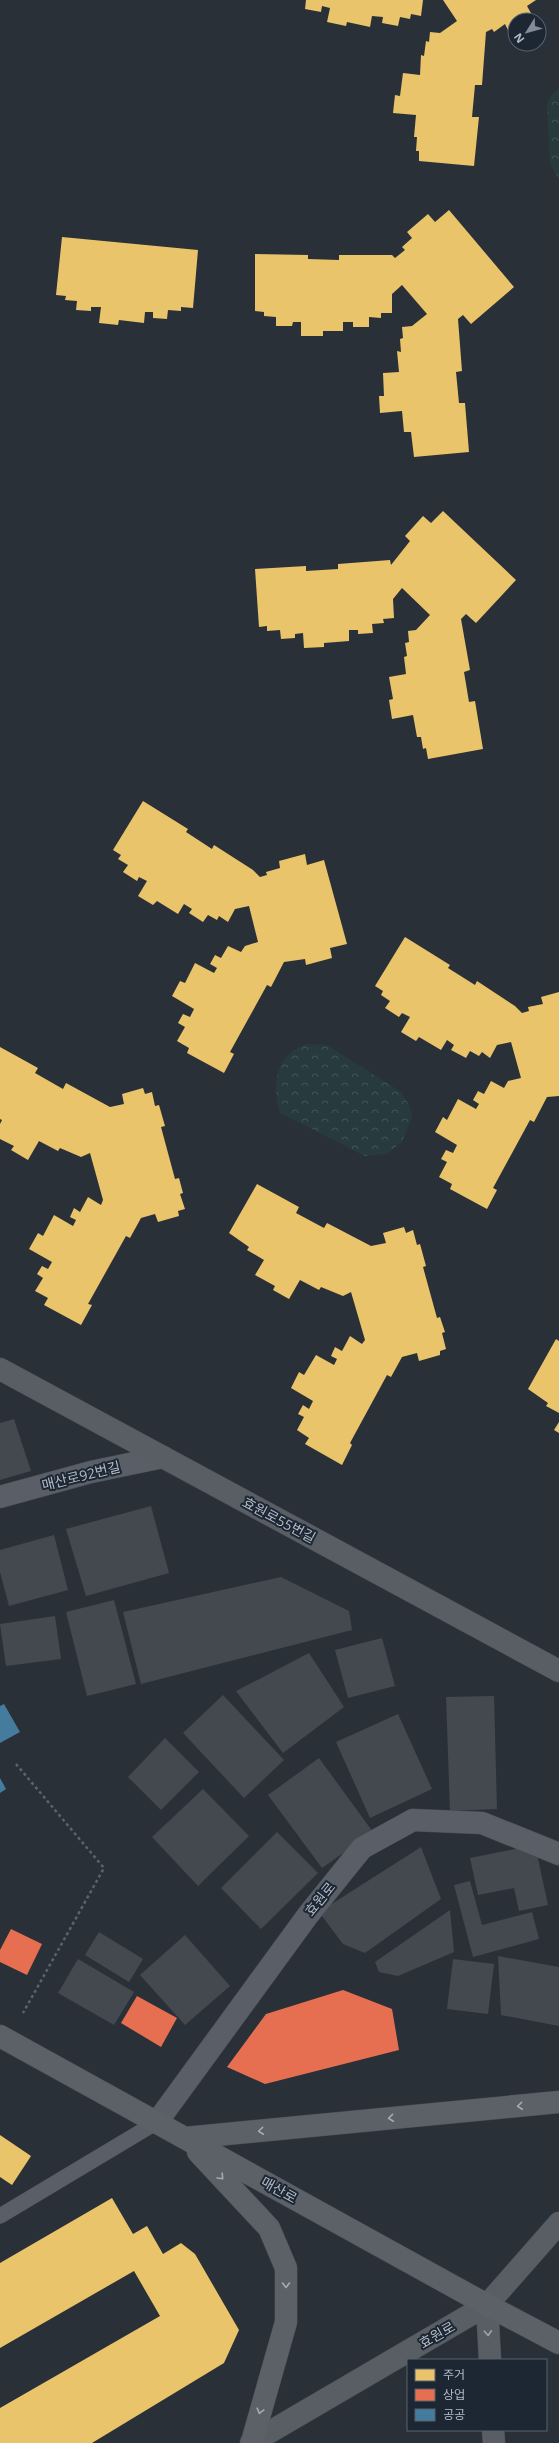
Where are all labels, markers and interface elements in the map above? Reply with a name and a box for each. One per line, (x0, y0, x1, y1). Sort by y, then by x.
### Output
north arrow (507, 12, 547, 52)
text: N (510, 30, 527, 46)
street label: 매산로92번길 (40, 1457, 122, 1494)
street label: 효원로55번길 (239, 1492, 319, 1547)
street label: 효원로 (300, 1878, 339, 1920)
one-way arrow (517, 2101, 523, 2110)
one-way arrow (388, 2114, 394, 2123)
one-way arrow (258, 2126, 264, 2135)
one-way arrow (216, 2172, 224, 2180)
street label: 매산로 (258, 2172, 301, 2207)
one-way arrow (282, 2282, 290, 2288)
street label: 효원로 (415, 2317, 458, 2352)
one-way arrow (484, 2330, 493, 2336)
legend (407, 2359, 547, 2431)
text: 주거 (443, 2366, 465, 2383)
text: 상업 (443, 2386, 465, 2403)
text: 공공 (443, 2406, 465, 2423)
one-way arrow (257, 2408, 265, 2414)

